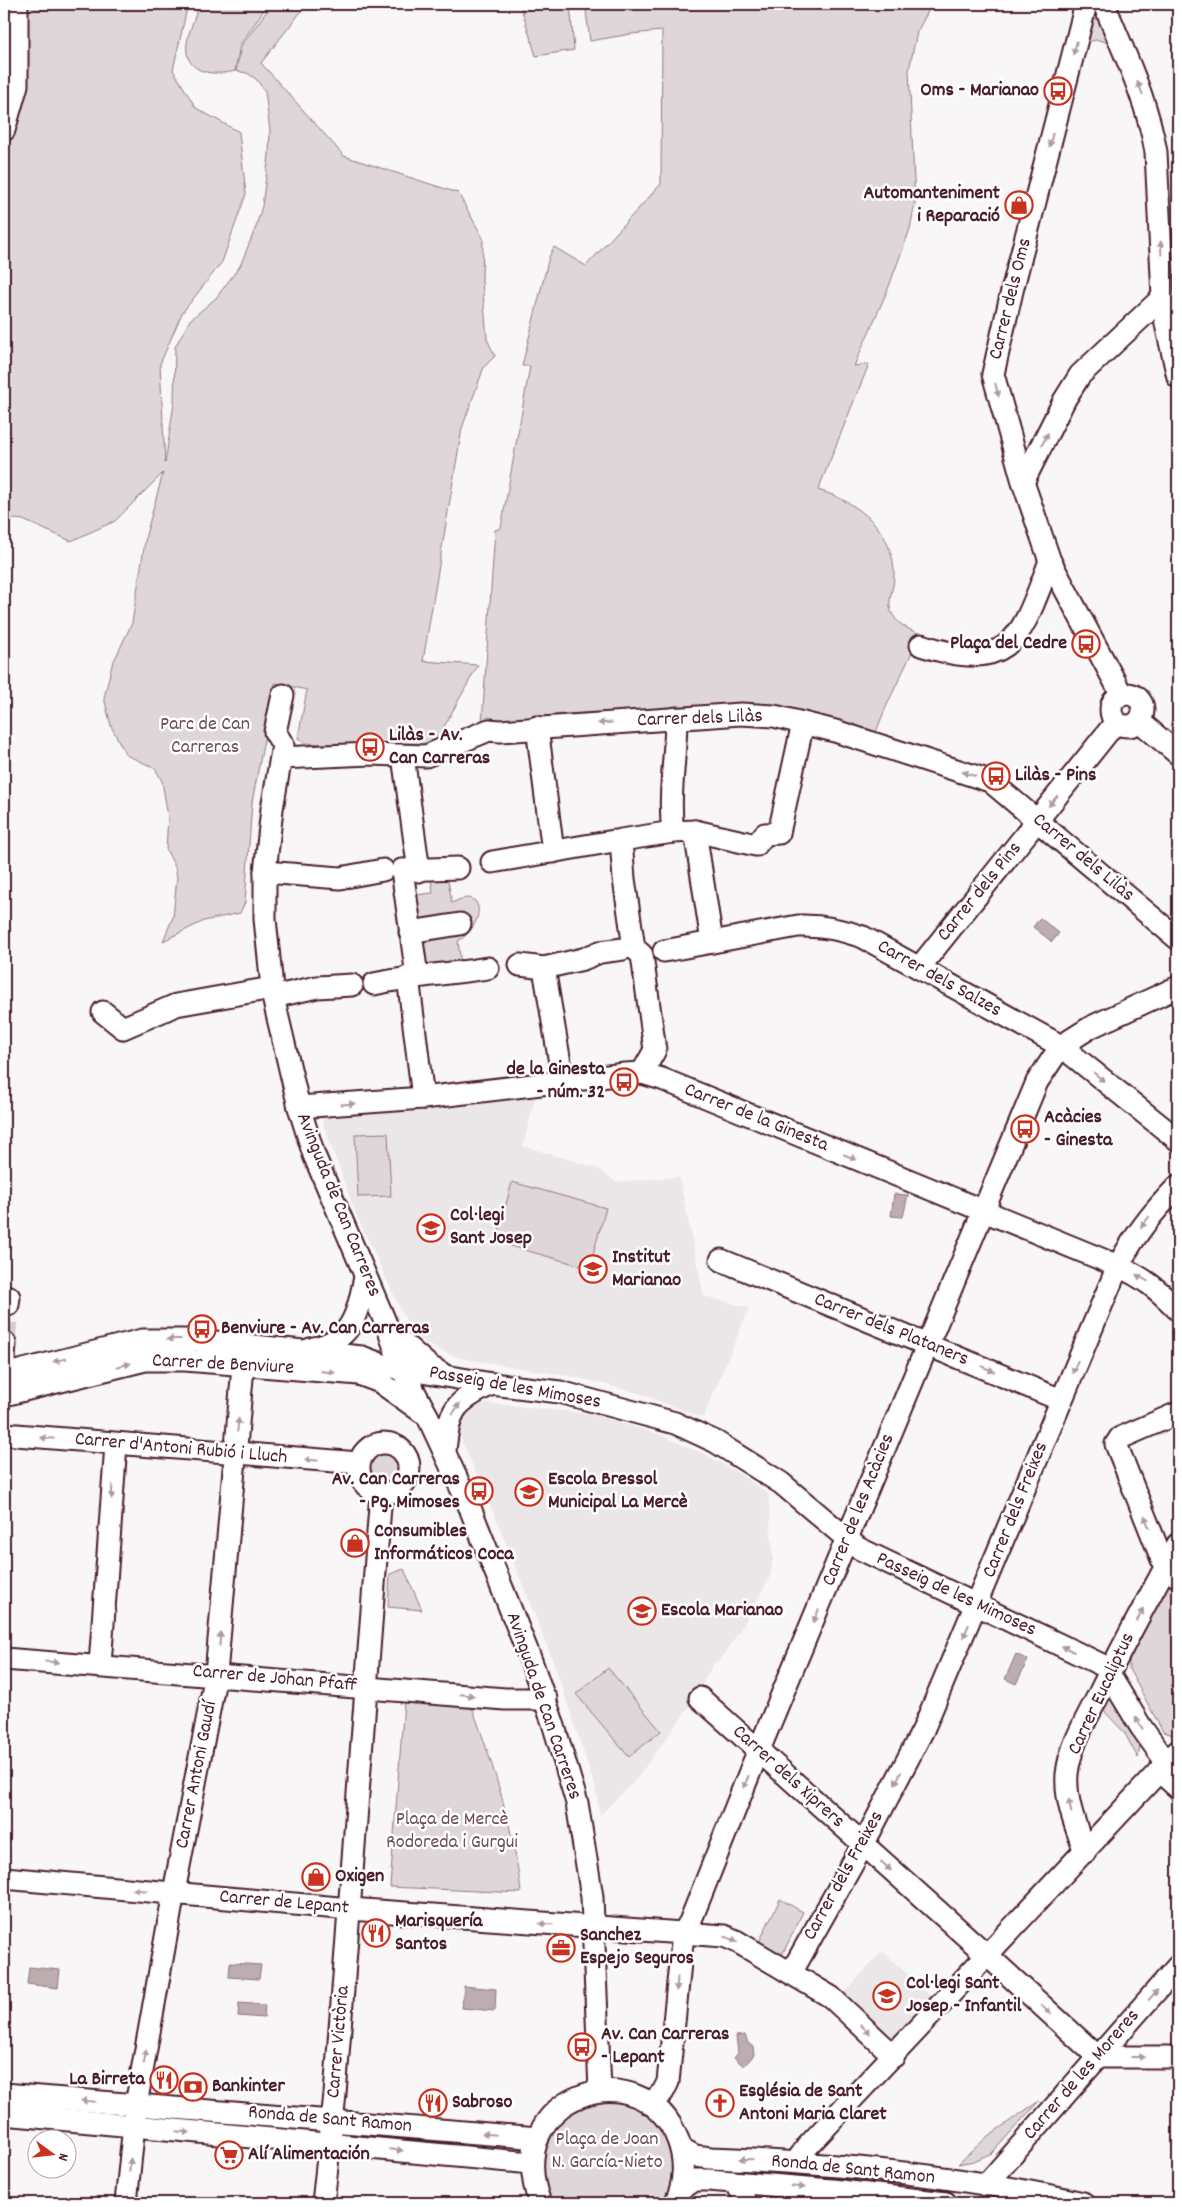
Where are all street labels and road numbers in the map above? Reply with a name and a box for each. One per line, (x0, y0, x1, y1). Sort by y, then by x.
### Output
street label: Carrer dels Oms (982, 235, 1040, 363)
street label: Carrer dels Lilàs (637, 703, 763, 735)
street label: Carrer dels Lilàs (1026, 807, 1140, 909)
street label: Carrer dels Pins (931, 836, 1029, 948)
street label: Carrer dels Salzes (872, 933, 1006, 1025)
street label: Carrer de la Ginesta (680, 1076, 833, 1160)
street label: Avinguda de Can Carreres (288, 1109, 388, 1301)
street label: Carrer dels Plataners (809, 1286, 973, 1374)
street label: Carrer de Benviure (151, 1347, 295, 1383)
street label: Passeig de les Mimoses (427, 1359, 603, 1417)
street label: Carrer d'Antoni Rubió i Lluch (74, 1426, 288, 1472)
street label: Carrer de les Acàcies (816, 1430, 902, 1590)
street label: Carrer dels Freixes (976, 1438, 1056, 1582)
street label: Passeig de les Mimoses (871, 1546, 1041, 1644)
street label: Avinguda de Can Carreres (498, 1609, 588, 1803)
street label: Carrer Eucaliptus (1061, 1628, 1143, 1760)
street label: Carrer de Johan Pfaff (191, 1658, 359, 1700)
street label: Carrer Antoni Gaudí (169, 1697, 225, 1851)
street label: Carrer dels Xiprers (726, 1719, 850, 1835)
street label: Carrer dels Freixes (797, 1806, 891, 1946)
street label: Carrer de Lepant (218, 1883, 350, 1923)
street label: Carrer Victòria (320, 1984, 358, 2099)
street label: Carrer de les Moreres (1017, 2003, 1147, 2147)
street label: Ronda de Sant Ramon (247, 2099, 413, 2141)
street label: Ronda de Sant Ramon (770, 2147, 936, 2193)

